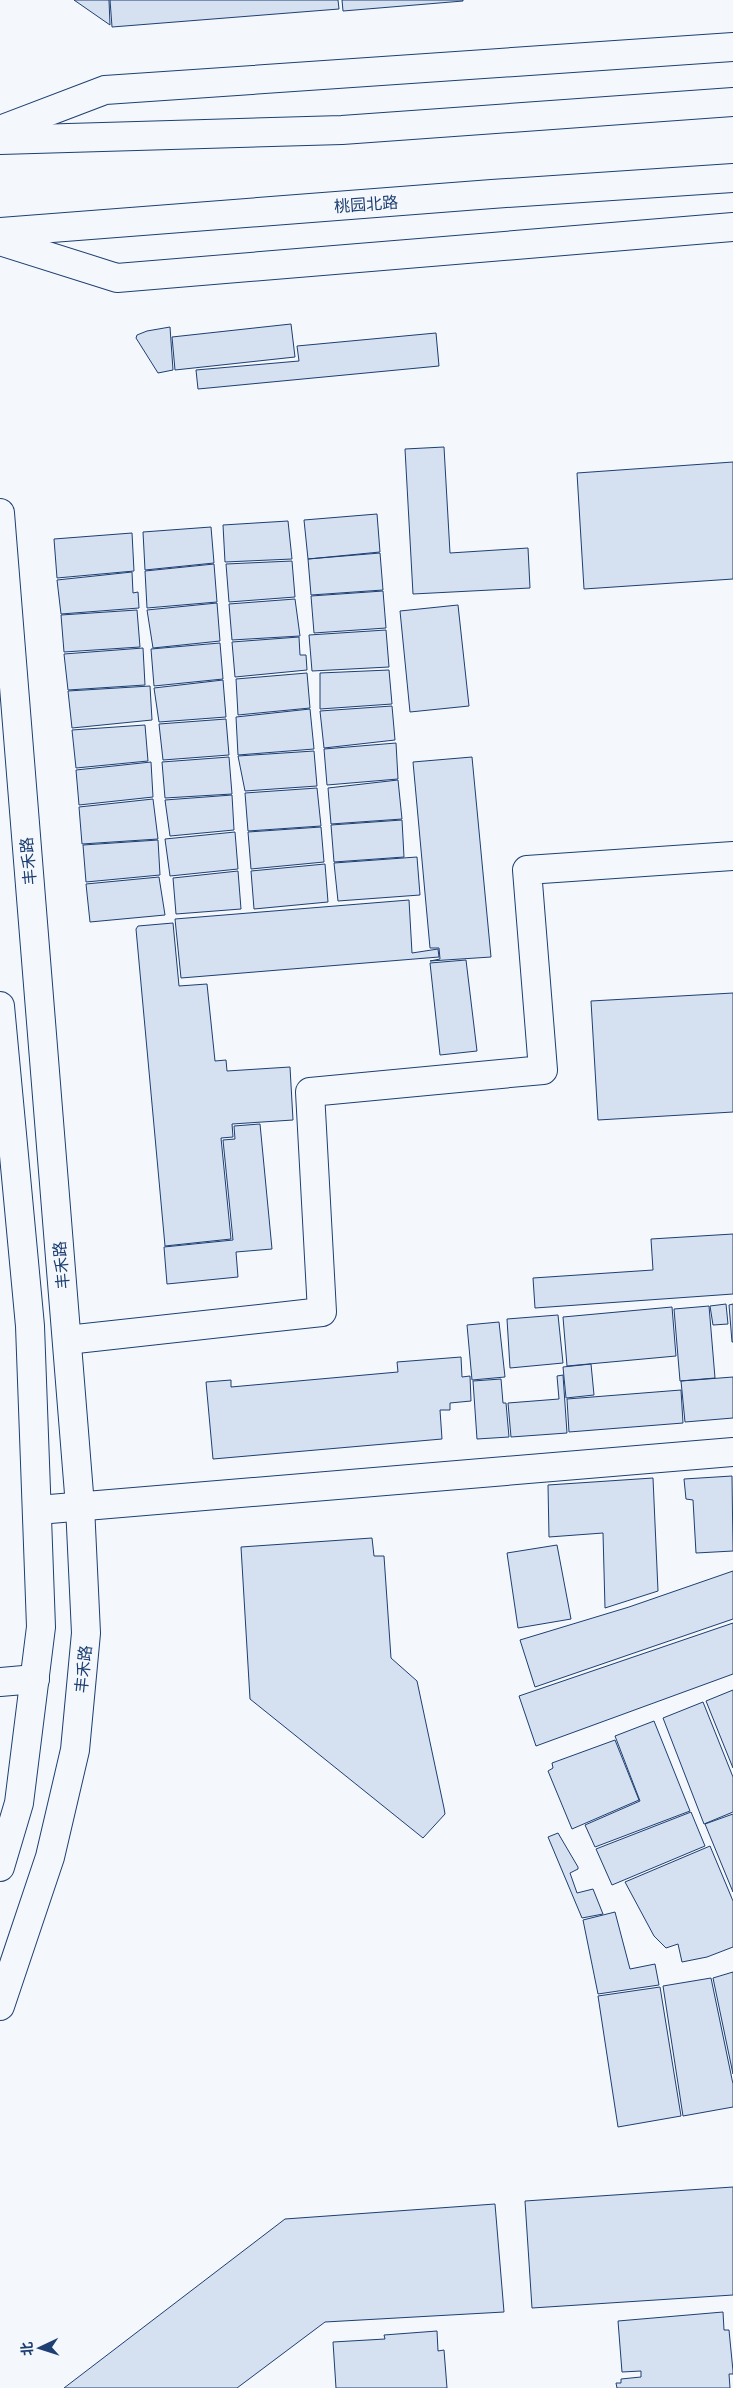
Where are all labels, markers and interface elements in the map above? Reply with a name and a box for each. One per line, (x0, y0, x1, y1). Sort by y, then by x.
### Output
street label: 桃园北路 (333, 191, 399, 217)
street label: 丰禾路 (15, 836, 41, 886)
street label: 丰禾路 (48, 1240, 74, 1290)
street label: 丰禾路 (70, 1644, 96, 1694)
north arrow (15, 2323, 65, 2373)
text: 北 (17, 2341, 36, 2357)

